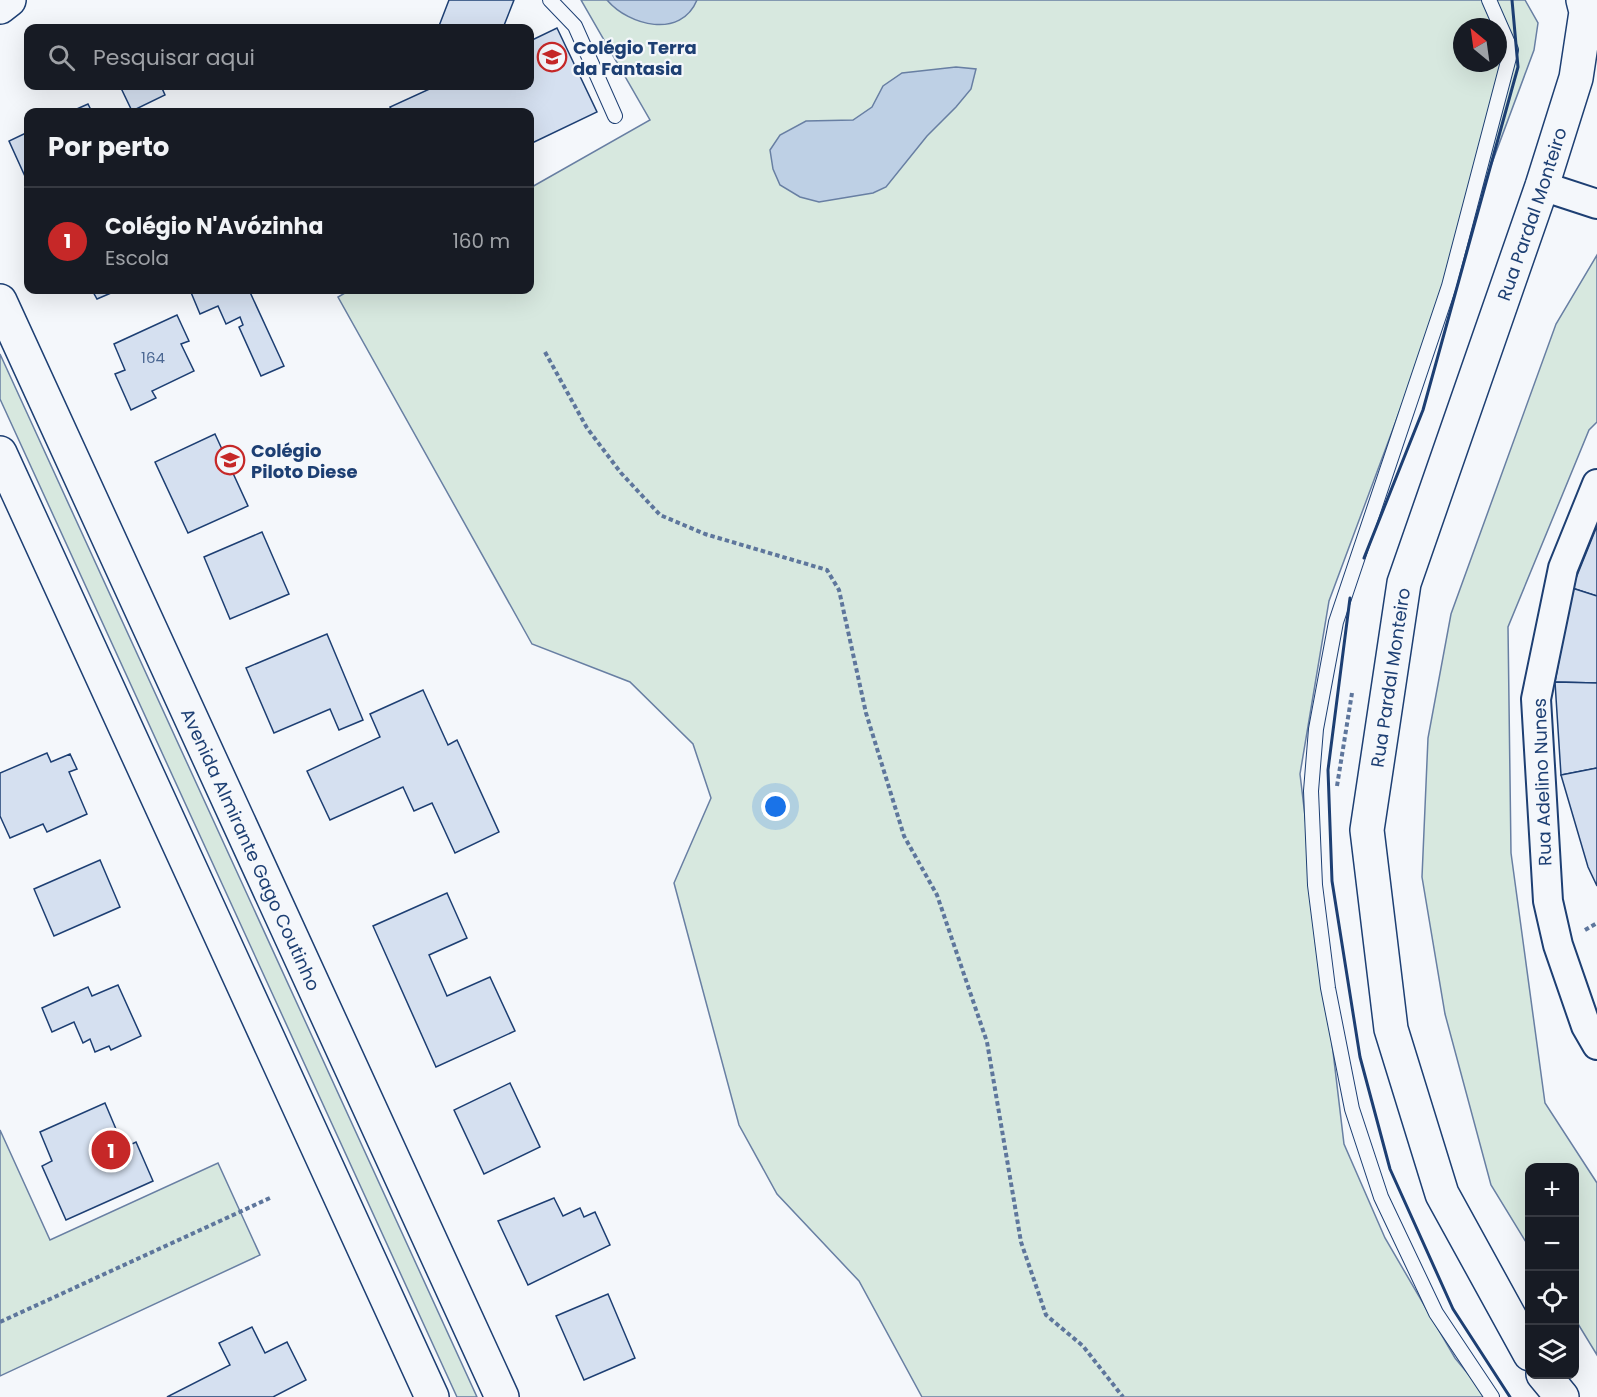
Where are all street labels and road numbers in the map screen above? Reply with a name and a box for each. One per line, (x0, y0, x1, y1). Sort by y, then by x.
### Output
street label: Rua Pardal Monteiro (1491, 124, 1572, 304)
street label: Rua Pardal Monteiro (1364, 586, 1416, 769)
street label: Rua Adelino Nunes (1527, 698, 1557, 866)
street label: Avenida Almirante Gago Coutinho (176, 704, 327, 995)

